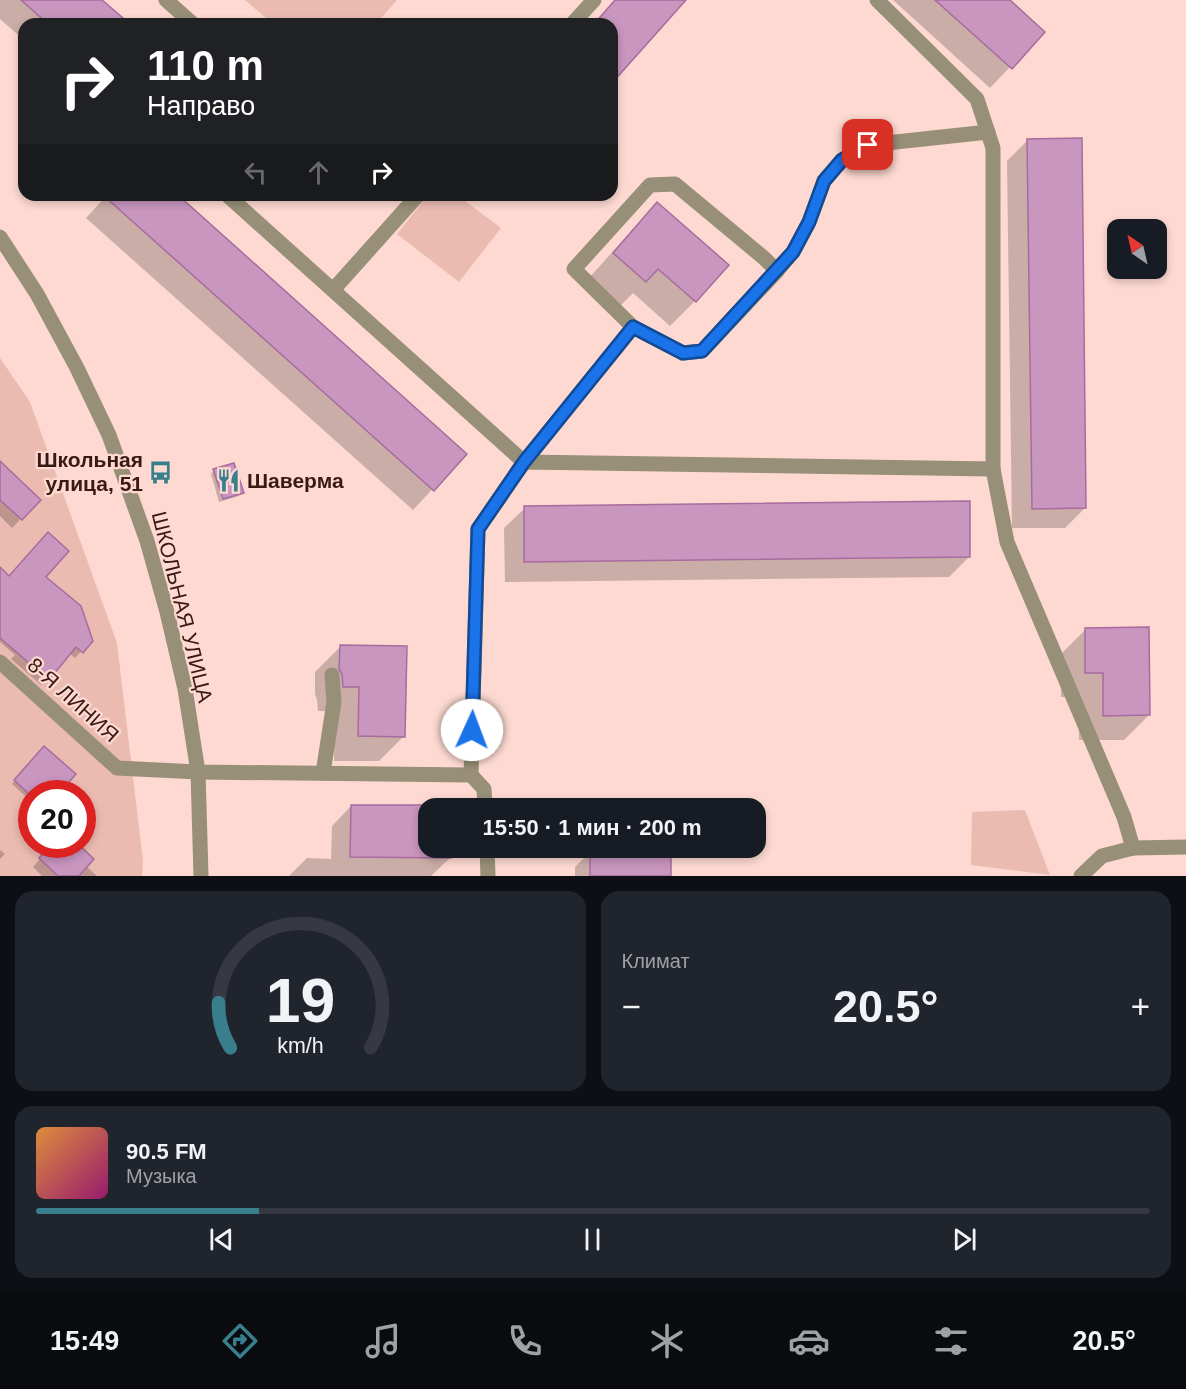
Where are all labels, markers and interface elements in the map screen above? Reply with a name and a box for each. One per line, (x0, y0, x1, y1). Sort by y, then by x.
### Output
icon: right (48, 42, 126, 120)
text: 110 m (147, 42, 264, 89)
text: Направо (147, 91, 255, 121)
pin (842, 119, 893, 170)
icon: arrive (851, 128, 884, 161)
icon: left (239, 156, 272, 189)
icon: ahead (302, 156, 335, 189)
icon: right (365, 156, 398, 189)
north arrow (1107, 219, 1167, 279)
map controls (1107, 219, 1167, 279)
place label: Школьная улица, 51 (36, 448, 143, 495)
bus stop icon: Школьная улица, 51 (148, 459, 174, 485)
restaurant icon: Шаверма (216, 468, 242, 494)
place label: Шаверма (247, 469, 344, 492)
street label: ШКОЛЬНАЯ УЛИЦА (148, 509, 217, 705)
street label: 8-Я ЛИНИЯ (23, 653, 123, 746)
position arrow (440, 698, 504, 762)
speed limit sign: 20 (18, 780, 96, 858)
text: 15:50 · 1 мин · 200 m (482, 815, 702, 840)
text: Климат (622, 950, 690, 972)
text: 19 (266, 966, 335, 1035)
text: 20.5° (833, 981, 939, 1032)
text: − (622, 988, 641, 1025)
text: + (1131, 988, 1150, 1025)
text: km/h (277, 1034, 323, 1058)
text: 90.5 FM (126, 1139, 207, 1164)
text: Музыка (126, 1165, 197, 1187)
icon: previous (205, 1223, 238, 1256)
icon: pause (576, 1223, 609, 1256)
icon: next (948, 1223, 981, 1256)
icon: directions (219, 1320, 261, 1362)
icon: music (362, 1320, 404, 1362)
icon: phone (504, 1320, 546, 1362)
icon: climate (646, 1320, 688, 1362)
icon: car (788, 1320, 830, 1362)
icon: filters (930, 1320, 972, 1362)
text: 15:49 (50, 1326, 119, 1356)
text: 20.5° (1072, 1326, 1136, 1356)

